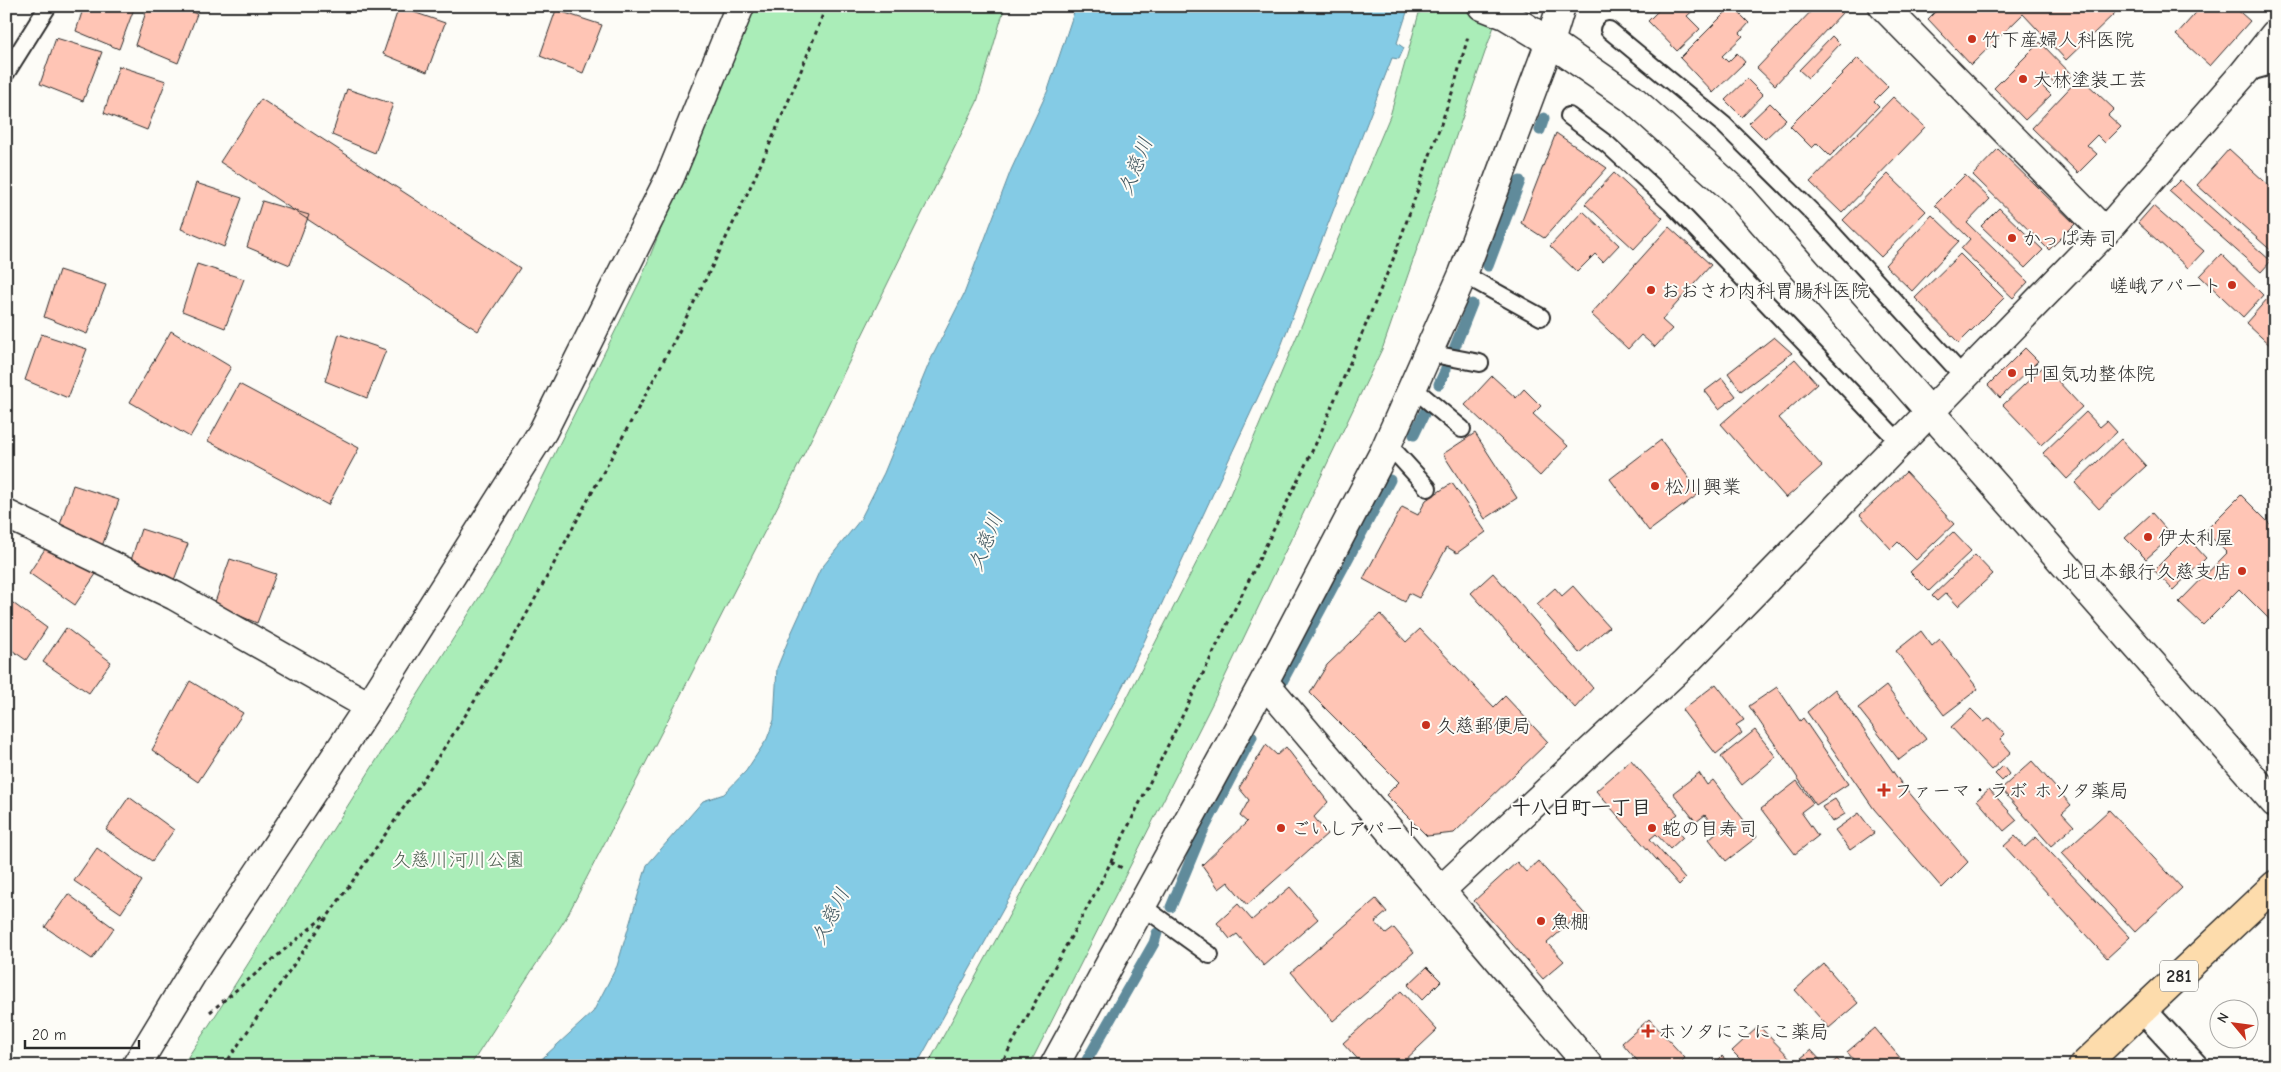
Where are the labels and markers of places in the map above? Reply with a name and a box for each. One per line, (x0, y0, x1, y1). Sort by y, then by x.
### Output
place label: 竹下産婦人科医院 (1982, 29, 2134, 51)
marker: 竹下産婦人科医院 (1966, 33, 1978, 45)
place label: 大林塗装工芸 (2033, 69, 2147, 91)
marker: 大林塗装工芸 (2017, 73, 2029, 85)
place label: かっぱ寿司 (2022, 228, 2117, 250)
marker: かっぱ寿司 (2006, 232, 2018, 244)
place label: 嵯峨アパート (2109, 275, 2222, 297)
marker: 嵯峨アパート (2226, 279, 2238, 291)
place label: おおさわ内科胃腸科医院 (1661, 280, 1870, 302)
marker: おおさわ内科胃腸科医院 (1645, 284, 1657, 296)
place label: 中国気功整体院 (2022, 363, 2155, 385)
marker: 中国気功整体院 (2006, 367, 2018, 379)
place label: 松川興業 (1665, 476, 1741, 498)
marker: 松川興業 (1649, 480, 1661, 492)
place label: 伊太利屋 (2158, 527, 2234, 549)
marker: 伊太利屋 (2142, 531, 2154, 543)
place label: 北日本銀行久慈支店 (2061, 561, 2232, 583)
marker: 北日本銀行久慈支店 (2236, 565, 2248, 577)
place label: 久慈郵便局 (1436, 715, 1531, 737)
marker: 久慈郵便局 (1420, 719, 1432, 731)
place label: ファーマ・ラボ ホソタ薬局 (1894, 780, 2129, 802)
marker: ファーマ・ラボ ホソタ薬局 (1878, 784, 1890, 796)
place label: ごいしアパート (1291, 818, 1423, 840)
place label: 蛇の目寿司 (1662, 818, 1757, 840)
marker: ごいしアパート (1275, 822, 1287, 834)
marker: 蛇の目寿司 (1646, 822, 1658, 834)
place label: 魚棚 (1551, 911, 1589, 933)
marker: 魚棚 (1535, 915, 1547, 927)
place label: ホソタにこにこ薬局 (1658, 1021, 1829, 1043)
marker: ホソタにこにこ薬局 (1642, 1025, 1654, 1037)

